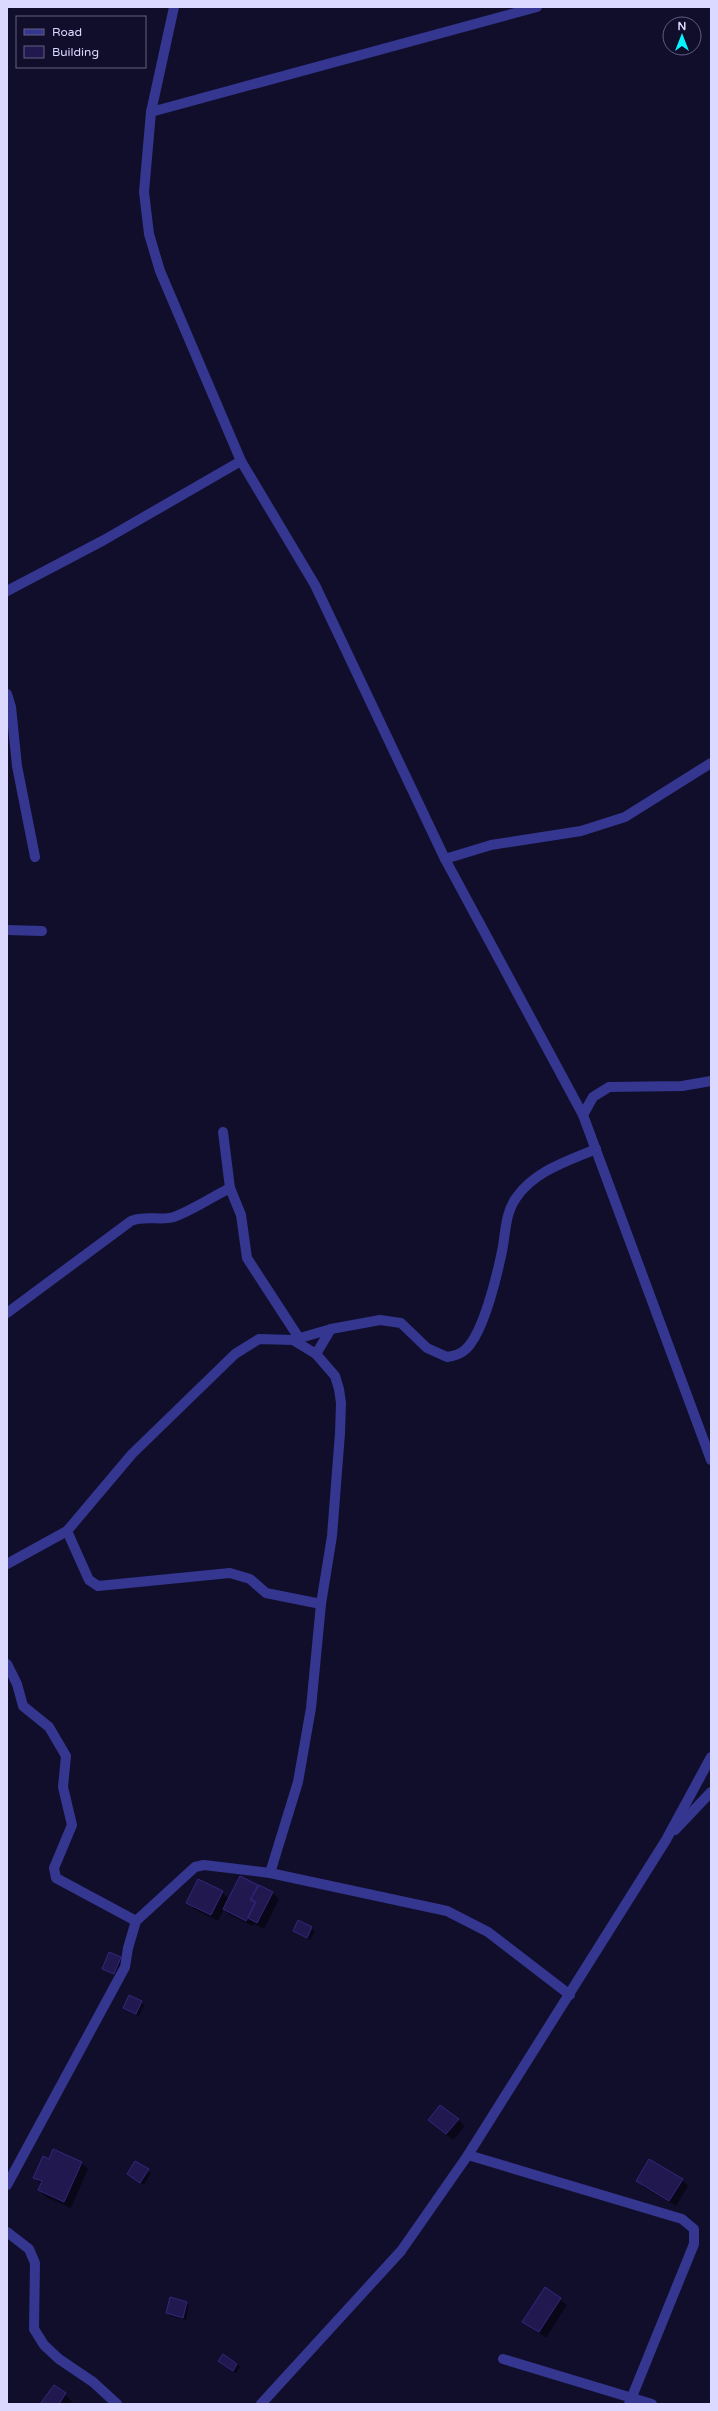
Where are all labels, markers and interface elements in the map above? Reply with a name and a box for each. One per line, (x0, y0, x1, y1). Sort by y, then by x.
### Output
legend (16, 16, 146, 68)
north arrow (662, 16, 702, 56)
text: N (678, 20, 686, 33)
text: Road (52, 25, 82, 39)
text: Building (52, 45, 99, 59)

